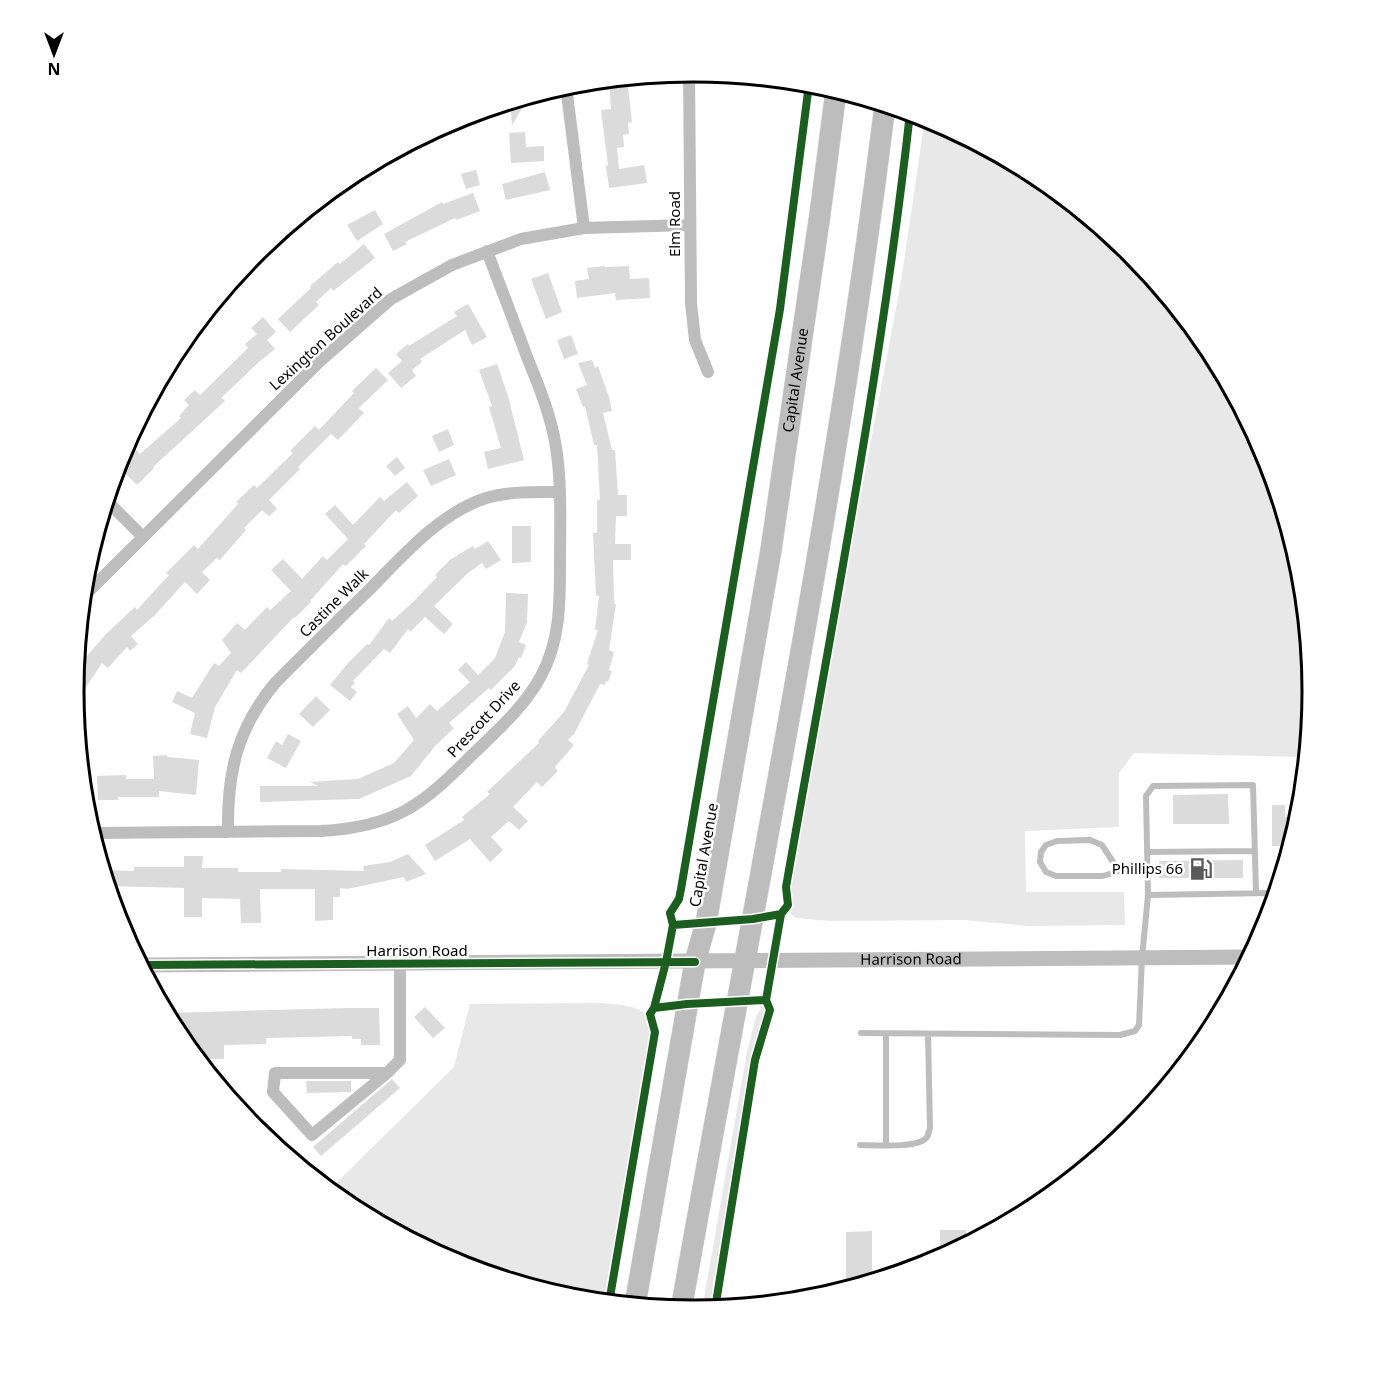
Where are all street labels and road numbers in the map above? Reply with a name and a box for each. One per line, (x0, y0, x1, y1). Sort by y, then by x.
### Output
street label: Elm Road (664, 191, 684, 257)
street label: Lexington Boulevard (265, 282, 386, 394)
street label: Capital Avenue (777, 326, 812, 434)
street label: Castine Walk (294, 563, 372, 641)
street label: Prescott Drive (442, 675, 524, 761)
street label: Capital Avenue (684, 801, 722, 908)
street label: Harrison Road (366, 940, 468, 960)
street label: Harrison Road (860, 948, 962, 969)

